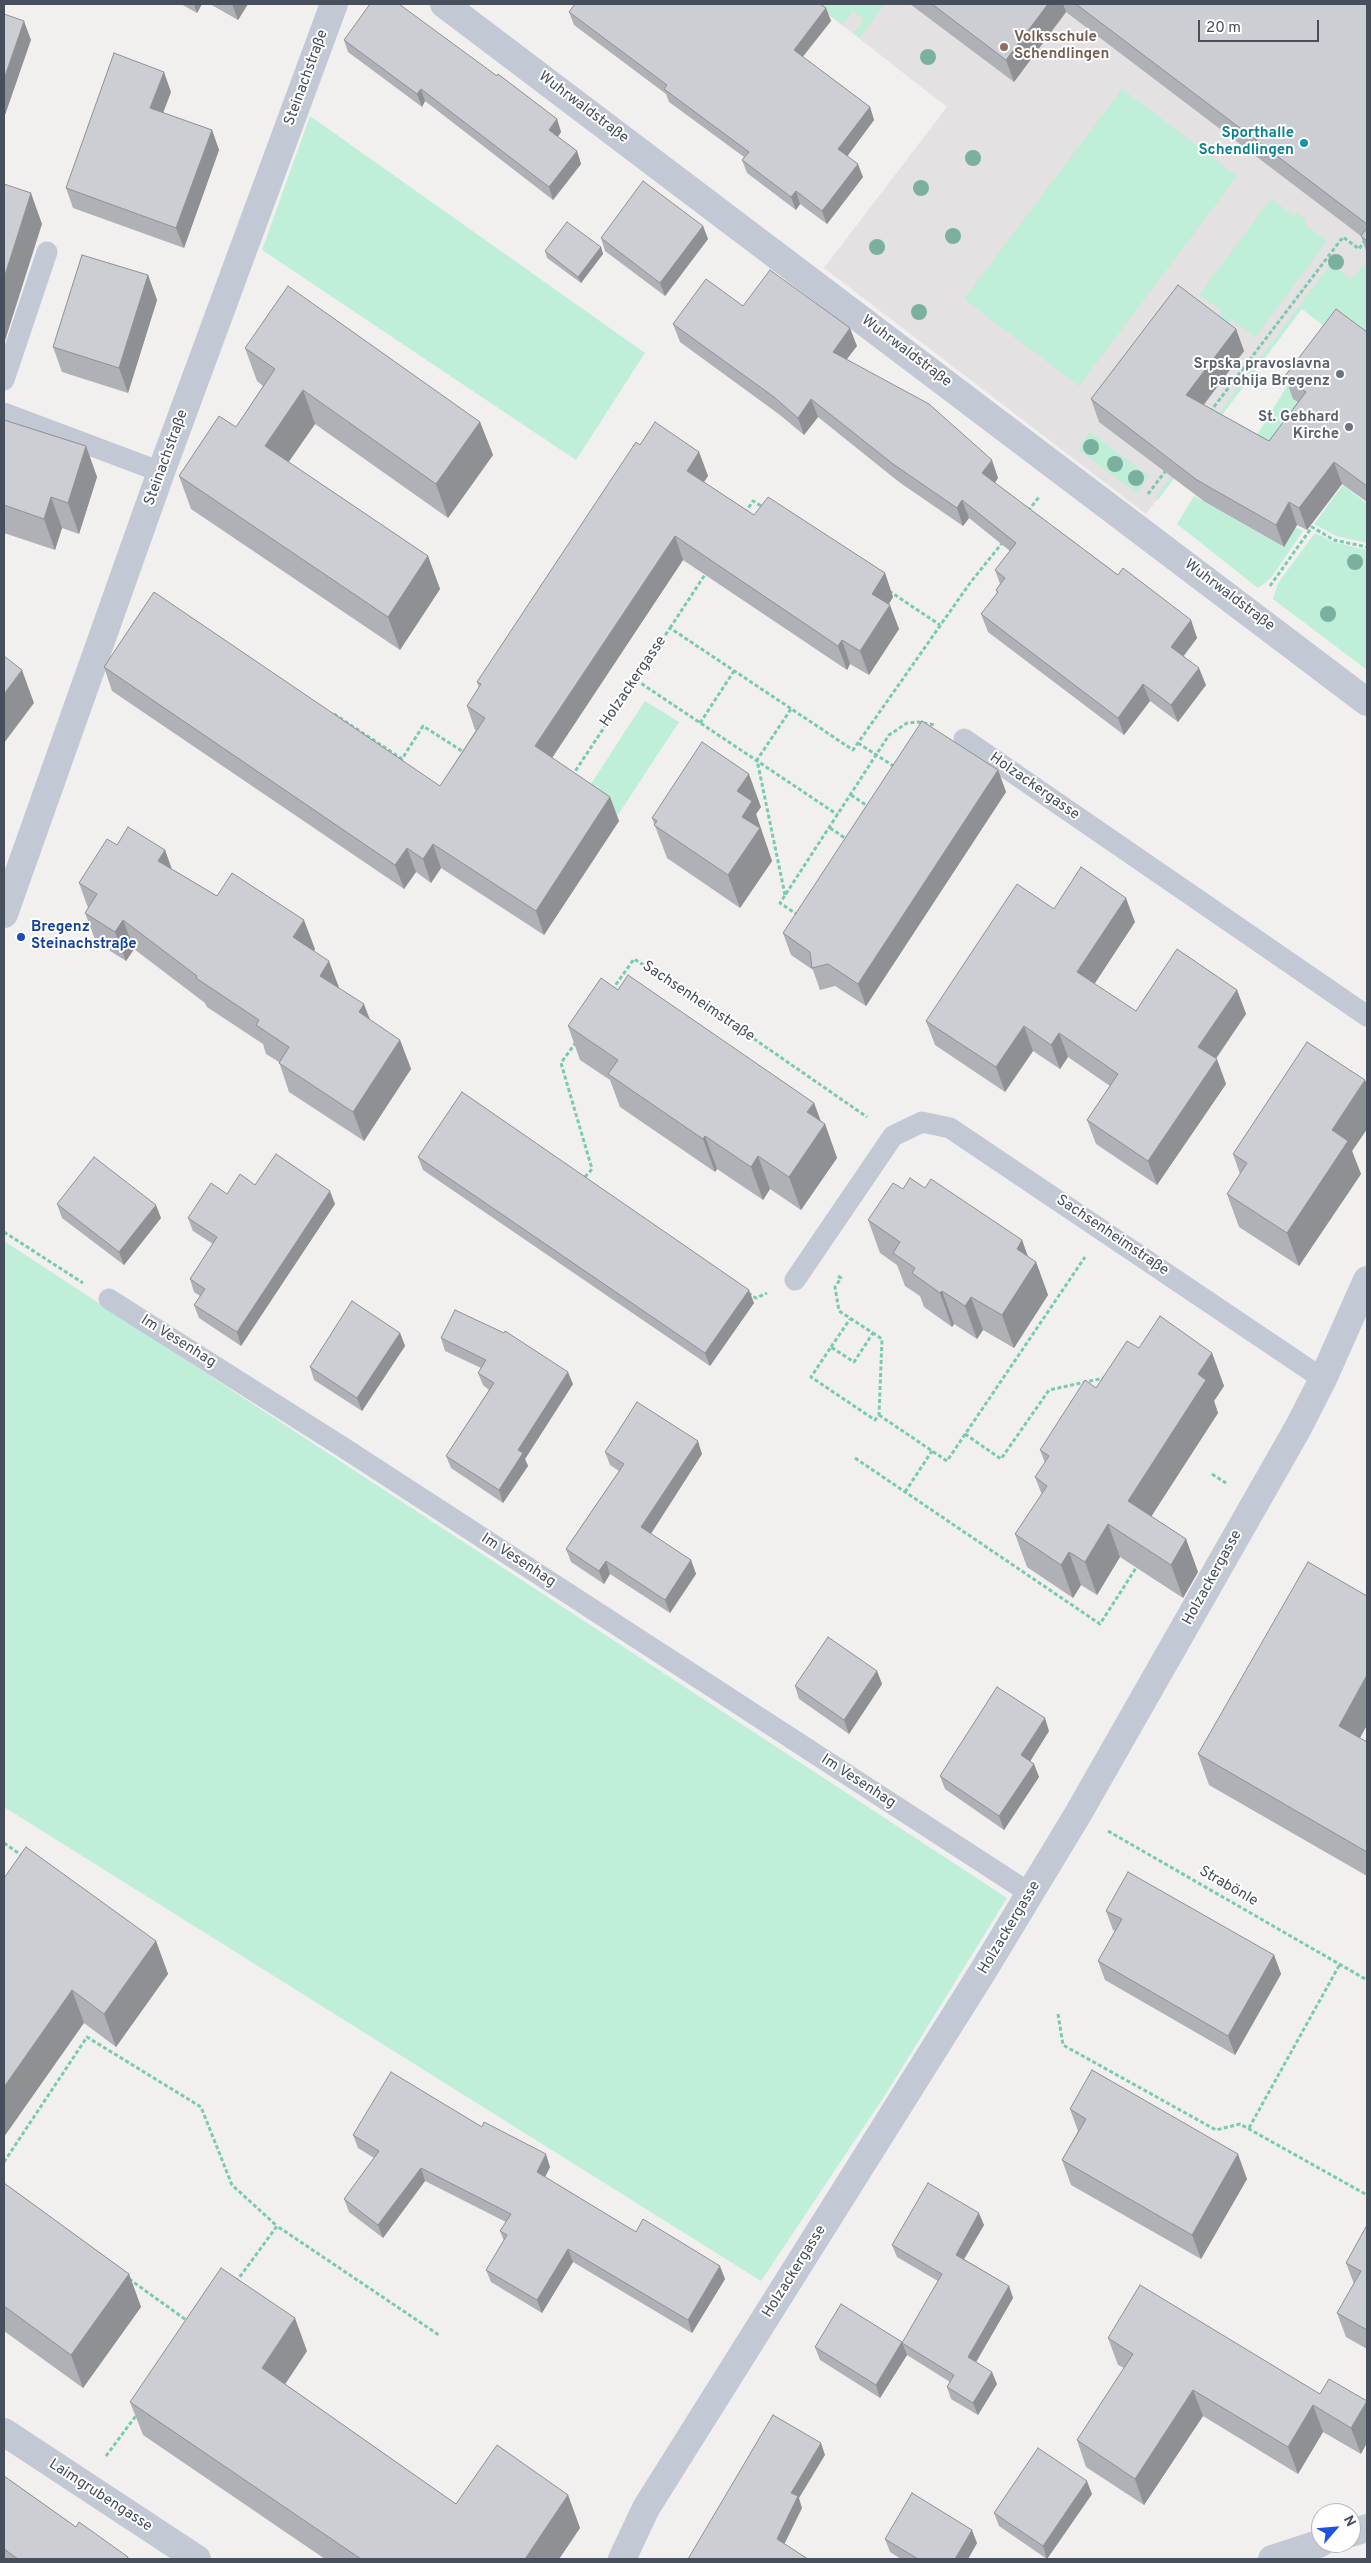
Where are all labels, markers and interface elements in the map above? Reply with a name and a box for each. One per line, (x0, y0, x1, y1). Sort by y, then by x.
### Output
scale bar (1201, 10, 1322, 42)
text: 20 m (1206, 19, 1241, 38)
street label: Steinachstraße (281, 28, 333, 128)
place label: Volksschule Schendlingen (1014, 29, 1109, 64)
marker: Volksschule Schendlingen (998, 41, 1010, 53)
street label: Wuhrwaldstraße (534, 68, 632, 148)
place label: Sporthalle Schendlingen (1199, 125, 1294, 160)
marker: Sporthalle Schendlingen (1298, 137, 1310, 149)
street label: Wuhrwaldstraße (857, 312, 955, 392)
place label: Srpska pravoslavna parohija Bregenz (1194, 356, 1330, 391)
marker: Srpska pravoslavna parohija Bregenz (1334, 368, 1346, 380)
street label: Steinachstraße (141, 408, 193, 508)
place label: St. Gebhard Kirche (1258, 409, 1339, 444)
marker: St. Gebhard Kirche (1343, 421, 1355, 433)
street label: Wuhrwaldstraße (1180, 556, 1278, 636)
street label: Holzackergasse (597, 633, 671, 731)
street label: Holzackergasse (986, 749, 1082, 825)
place label: Bregenz Steinachstraße (31, 919, 137, 954)
marker: Bregenz Steinachstraße (15, 931, 27, 943)
street label: Sachsenheimstraße (638, 958, 758, 1046)
street label: Sachsenheimstraße (1052, 1192, 1172, 1280)
street label: Im Vesenhag (137, 1312, 219, 1372)
street label: Holzackergasse (1180, 1527, 1246, 1629)
street label: Im Vesenhag (477, 1530, 559, 1592)
street label: Im Vesenhag (817, 1751, 899, 1813)
street label: Strabönle (1195, 1863, 1261, 1911)
street label: Holzackergasse (975, 1878, 1045, 1978)
street label: Holzackergasse (759, 2222, 831, 2322)
street label: Laimgrubengasse (45, 2456, 155, 2536)
north arrow (1311, 2503, 1361, 2553)
text: N (1339, 2513, 1359, 2530)

